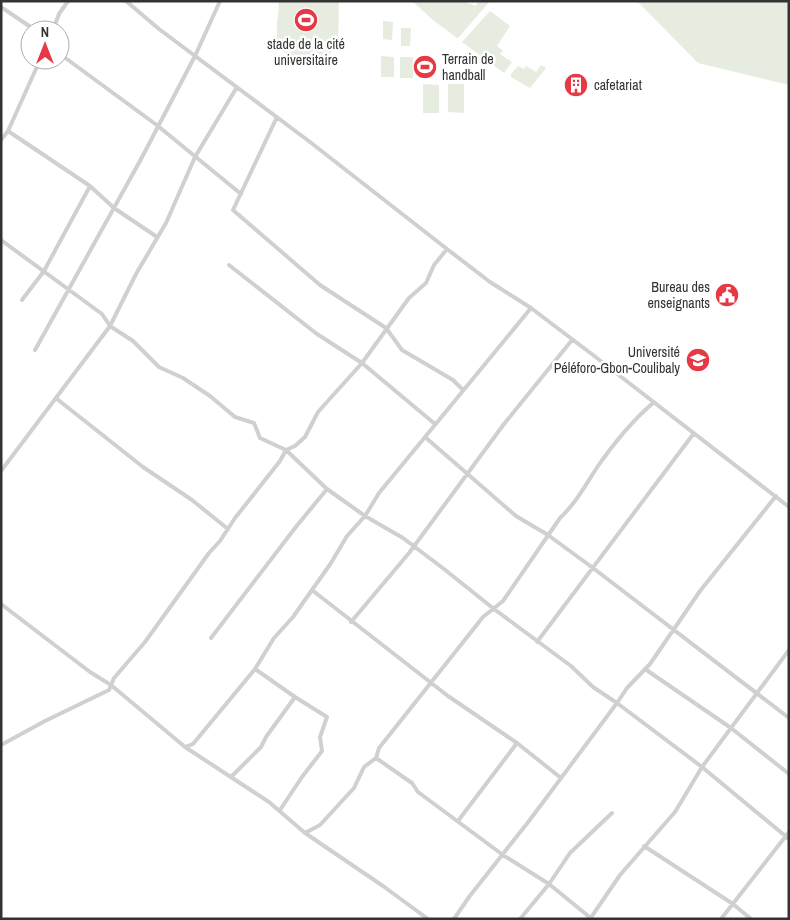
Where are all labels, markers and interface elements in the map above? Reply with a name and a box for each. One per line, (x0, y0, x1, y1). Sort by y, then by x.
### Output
sports icon: stade de la cité universitaire (293, 7, 319, 33)
north arrow (20, 20, 70, 70)
text: N (41, 23, 49, 41)
place label: stade de la cité universitaire (267, 35, 345, 69)
place label: Terrain de handball (442, 50, 494, 84)
sports icon: Terrain de handball (412, 54, 438, 80)
building icon: cafetariat (563, 72, 589, 98)
place label: cafetariat (594, 76, 642, 94)
place label: Bureau des enseignants (647, 278, 710, 312)
public building icon: Bureau des enseignants (714, 282, 740, 308)
place label: Université Péléforo-Gbon-Coulibaly (554, 343, 680, 377)
school or university icon: Université Péléforo-Gbon-Coulibaly (685, 347, 711, 373)

